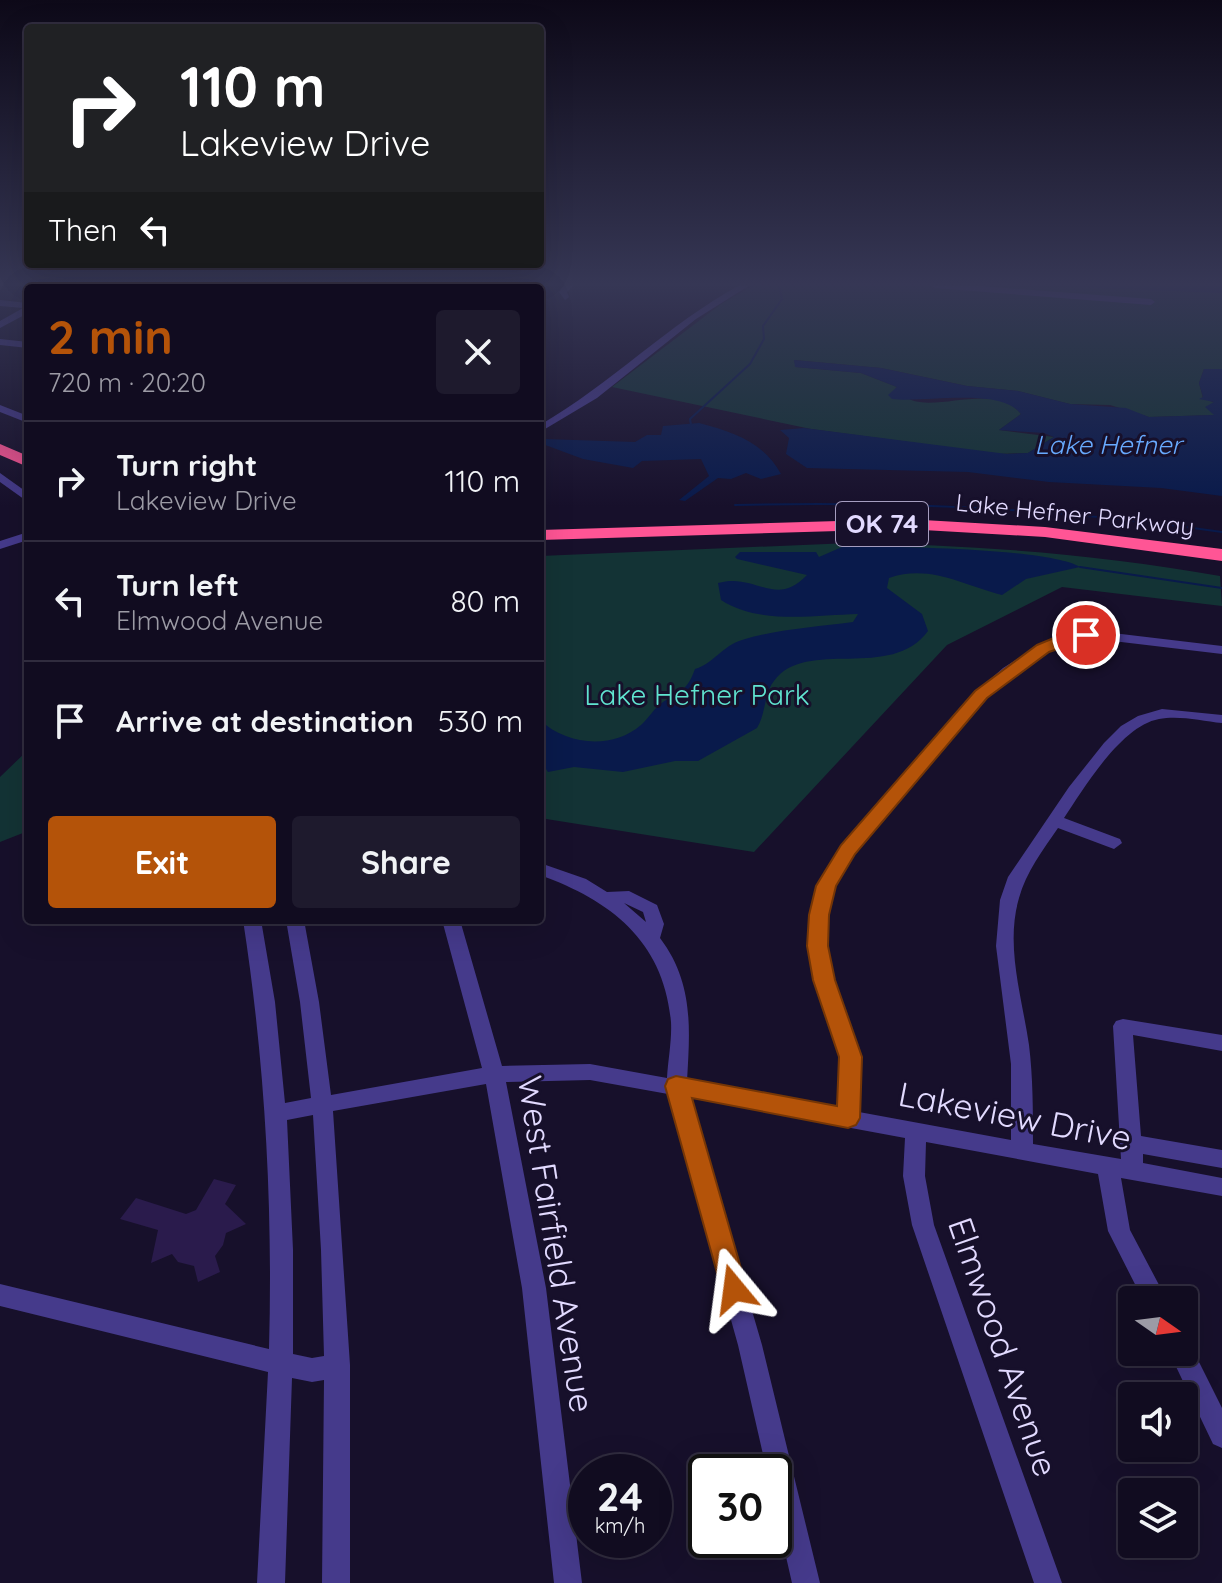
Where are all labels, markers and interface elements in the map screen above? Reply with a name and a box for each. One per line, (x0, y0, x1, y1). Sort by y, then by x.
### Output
text: 110 m (180, 51, 325, 121)
icon: right (48, 56, 152, 160)
text: Lakeview Drive (180, 120, 430, 165)
icon: left (133, 208, 177, 252)
text: Then (48, 211, 117, 249)
text: 2 min (48, 306, 173, 366)
button: close (436, 310, 520, 394)
text: 720 m · 20:20 (48, 366, 206, 399)
water label: Lake Hefner (1034, 428, 1185, 461)
text: Turn right (116, 446, 257, 484)
icon: right (48, 459, 92, 503)
text: 110 m (444, 462, 520, 500)
text: Lakeview Drive (116, 484, 297, 517)
street label: Lake Hefner Parkway (954, 487, 1196, 541)
road number: OK 74 (836, 502, 928, 546)
text: Turn left (116, 566, 239, 604)
icon: left (48, 579, 92, 623)
text: 80 m (450, 582, 520, 620)
pin (1052, 601, 1120, 669)
text: Elmwood Avenue (116, 604, 323, 637)
icon: arrive (1064, 613, 1108, 657)
park label: Lake Hefner Park (584, 677, 810, 712)
icon: arrive (48, 699, 92, 743)
text: Arrive at destination (116, 702, 414, 740)
text: 530 m (438, 702, 523, 740)
button: Exit (48, 816, 276, 908)
button: Share (292, 816, 520, 908)
street label: Lakeview Drive (895, 1072, 1135, 1159)
street label: West Fairfield Avenue (509, 1073, 604, 1415)
street label: Elmwood Avenue (939, 1212, 1068, 1482)
position arrow (692, 1247, 776, 1331)
north arrow (1118, 1286, 1198, 1366)
map controls (1118, 1286, 1198, 1558)
button: sound (1118, 1382, 1198, 1462)
speed limit sign: 30 (688, 1454, 792, 1558)
text: 24 (597, 1471, 643, 1521)
button: layers (1118, 1478, 1198, 1558)
text: km/h (595, 1513, 645, 1538)

